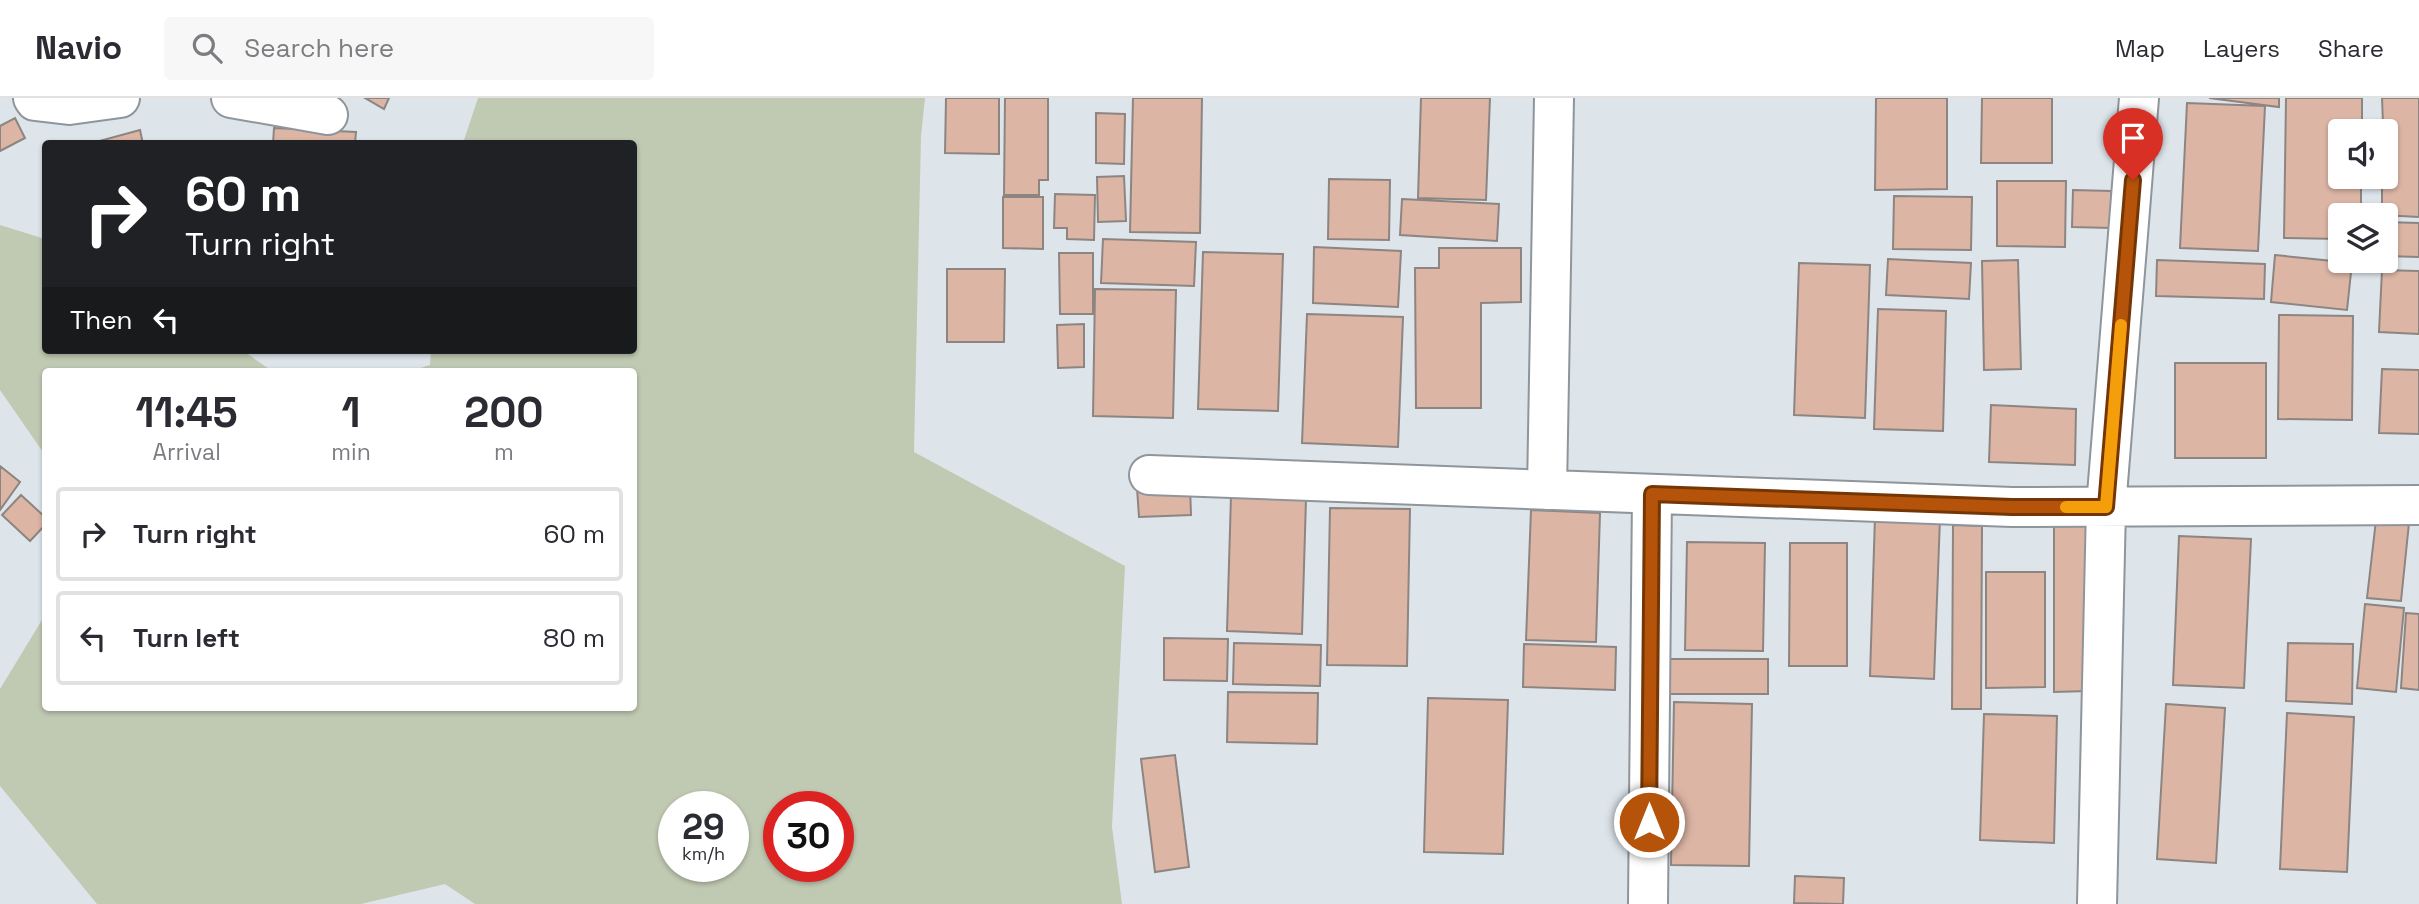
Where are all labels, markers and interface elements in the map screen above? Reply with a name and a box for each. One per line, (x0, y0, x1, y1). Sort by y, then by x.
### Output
search box (164, 17, 654, 80)
text: Navio (35, 27, 122, 69)
icon: search (188, 29, 226, 67)
text: Search here (244, 31, 394, 65)
text: Map (2115, 33, 2165, 64)
text: Layers (2203, 33, 2280, 64)
text: Share (2318, 33, 2384, 64)
pin (2103, 108, 2163, 180)
icon: arrive (2114, 119, 2152, 157)
map controls (2328, 119, 2398, 273)
button: sound (2328, 119, 2398, 189)
text: 60 m (185, 163, 301, 225)
icon: right (70, 168, 161, 259)
button: layers (2328, 203, 2398, 273)
text: Turn right (185, 224, 335, 264)
icon: left (147, 301, 185, 339)
text: Then (70, 303, 133, 337)
text: 11:45 (135, 386, 238, 439)
text: 1 (342, 386, 361, 439)
text: 200 (464, 386, 544, 439)
text: Arrival (152, 437, 221, 467)
text: min (331, 437, 371, 467)
text: m (494, 437, 514, 467)
icon: right (74, 515, 112, 553)
text: Turn right (133, 517, 257, 551)
text: 60 m (543, 517, 605, 551)
icon: left (74, 619, 112, 657)
text: Turn left (133, 621, 240, 655)
text: 80 m (543, 621, 605, 655)
position arrow (1612, 785, 1686, 859)
speed limit sign: 30 (763, 791, 854, 882)
text: 29 (682, 805, 725, 849)
text: km/h (682, 842, 725, 865)

